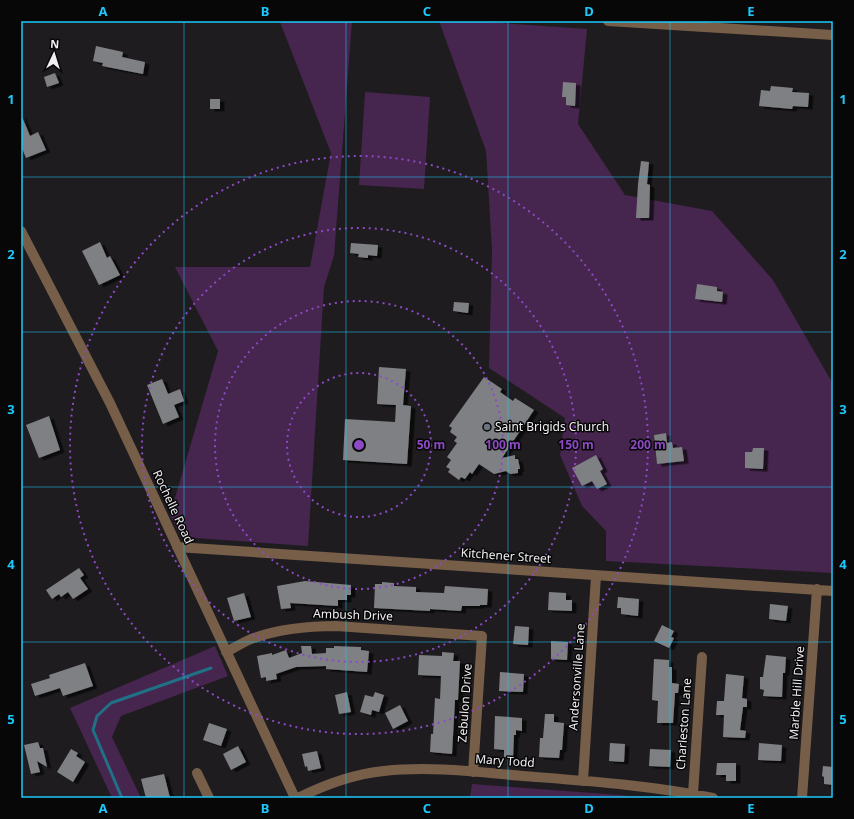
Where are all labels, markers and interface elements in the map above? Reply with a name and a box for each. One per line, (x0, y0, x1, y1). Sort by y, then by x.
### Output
text: A (99, 2, 108, 20)
text: B (261, 2, 269, 20)
text: C (423, 2, 431, 20)
text: D (584, 2, 594, 20)
text: E (747, 2, 755, 20)
north arrow (34, 34, 74, 74)
text: N (50, 36, 60, 51)
text: 1 (7, 90, 15, 108)
text: 1 (839, 90, 847, 108)
text: 2 (7, 245, 15, 263)
text: 2 (839, 245, 847, 263)
text: 3 (7, 400, 15, 418)
text: 3 (839, 400, 847, 418)
place label: Saint Brigids Church (495, 418, 609, 435)
marker: Saint Brigids Church (482, 422, 492, 432)
text: 50 m (417, 436, 445, 453)
text: 100 m (485, 436, 521, 453)
text: 150 m (558, 436, 594, 453)
text: 200 m (630, 436, 666, 453)
centre of rings (352, 438, 366, 452)
street label: Rochelle Road (149, 467, 198, 546)
street label: Kitchener Street (460, 544, 552, 567)
text: 4 (7, 555, 15, 573)
text: 4 (839, 555, 847, 573)
street label: Ambush Drive (313, 605, 393, 624)
street label: Andersonville Lane (564, 623, 589, 731)
street label: Marble Hill Drive (785, 645, 808, 740)
street label: Zebulon Drive (453, 663, 476, 743)
street label: Charleston Lane (672, 677, 695, 770)
text: 5 (7, 710, 15, 728)
text: 5 (839, 710, 847, 728)
street label: Mary Todd (475, 750, 535, 771)
text: A (99, 799, 108, 817)
text: B (261, 799, 269, 817)
text: C (423, 799, 431, 817)
text: D (584, 799, 594, 817)
text: E (747, 799, 755, 817)

